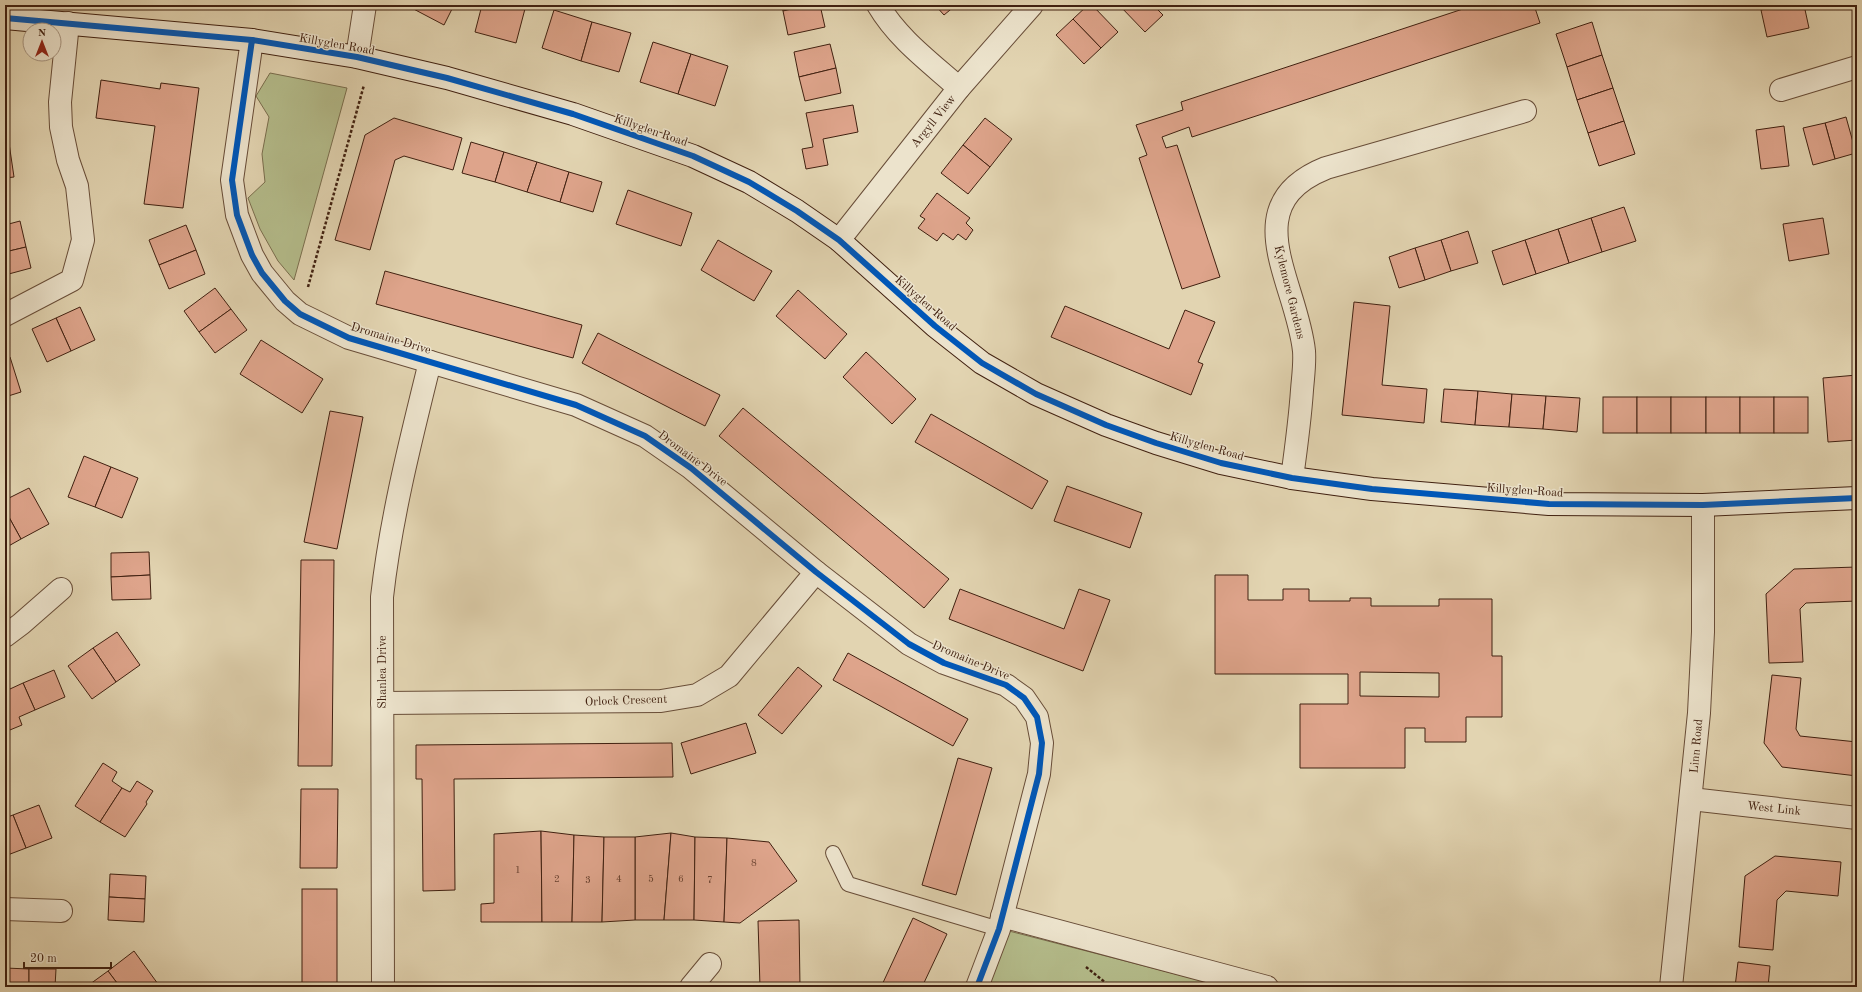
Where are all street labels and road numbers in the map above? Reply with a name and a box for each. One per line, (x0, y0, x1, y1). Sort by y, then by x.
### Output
street label: Killyglen Road (298, 32, 376, 58)
street label: Argyll View (909, 93, 959, 150)
street label: Killyglen Road (612, 113, 689, 149)
street label: Kylemore Gardens (1272, 244, 1307, 340)
street label: Killyglen Road (892, 274, 958, 334)
street label: Dromaine Drive (349, 321, 433, 357)
street label: Dromaine Drive (656, 429, 730, 489)
street label: Killyglen Road (1168, 431, 1245, 463)
street label: Killyglen Road (1486, 482, 1564, 500)
street label: Shanlea Drive (377, 635, 389, 709)
street label: Dromaine Drive (930, 639, 1012, 683)
street label: Orlock Crescent (585, 694, 667, 708)
street label: Linn Road (1689, 718, 1705, 774)
street label: West Link (1746, 800, 1801, 818)

